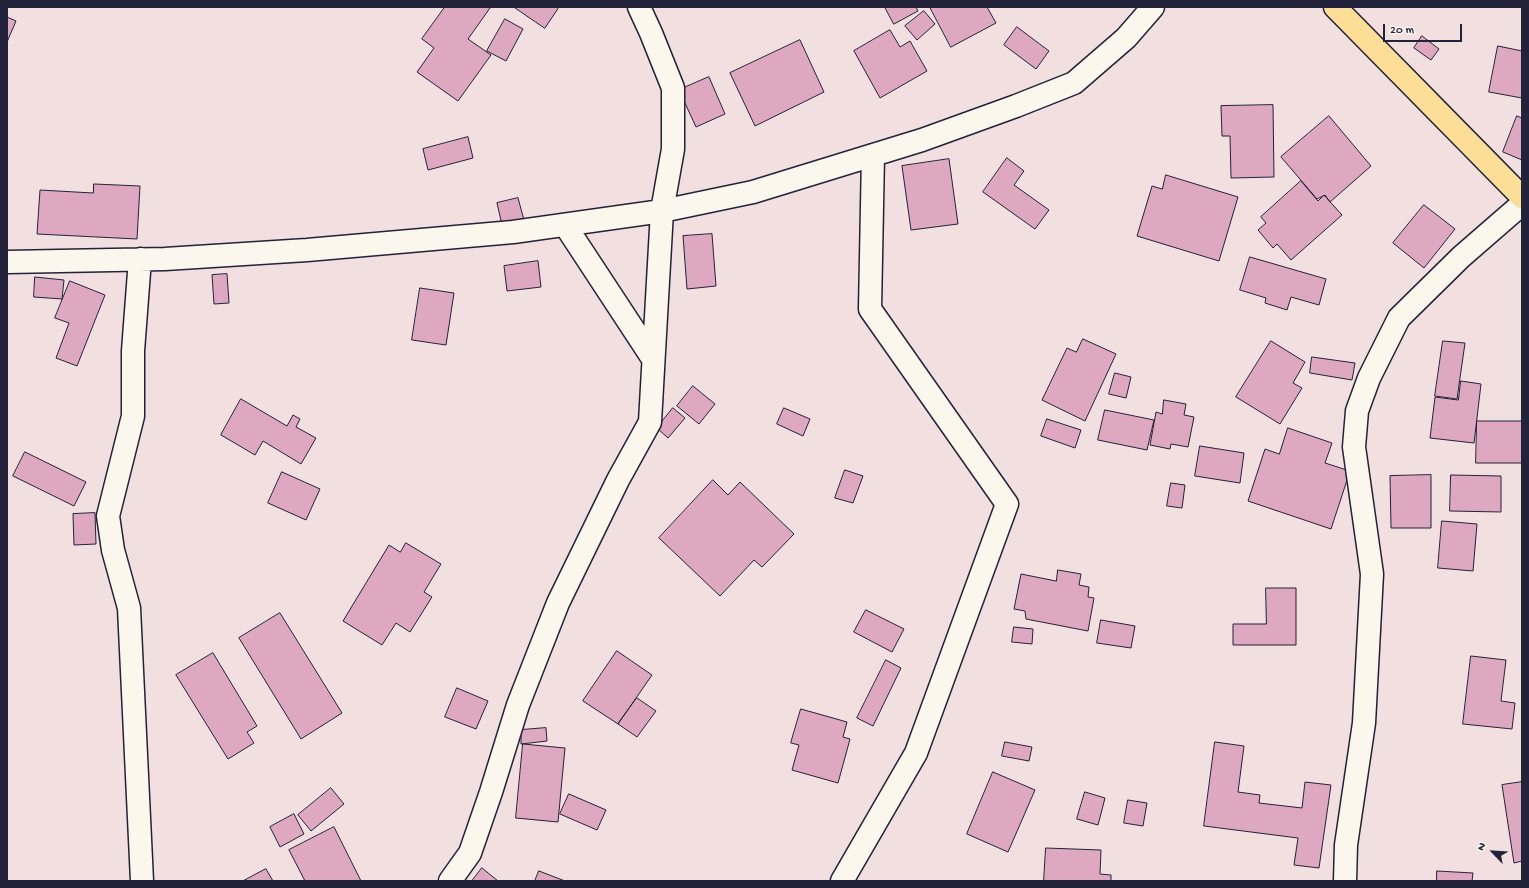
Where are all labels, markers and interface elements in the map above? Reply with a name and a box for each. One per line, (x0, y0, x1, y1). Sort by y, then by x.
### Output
scale bar (1385, 16, 1464, 42)
text: 20 m (1390, 24, 1414, 38)
north arrow (1473, 832, 1513, 872)
text: N (1475, 841, 1489, 853)

